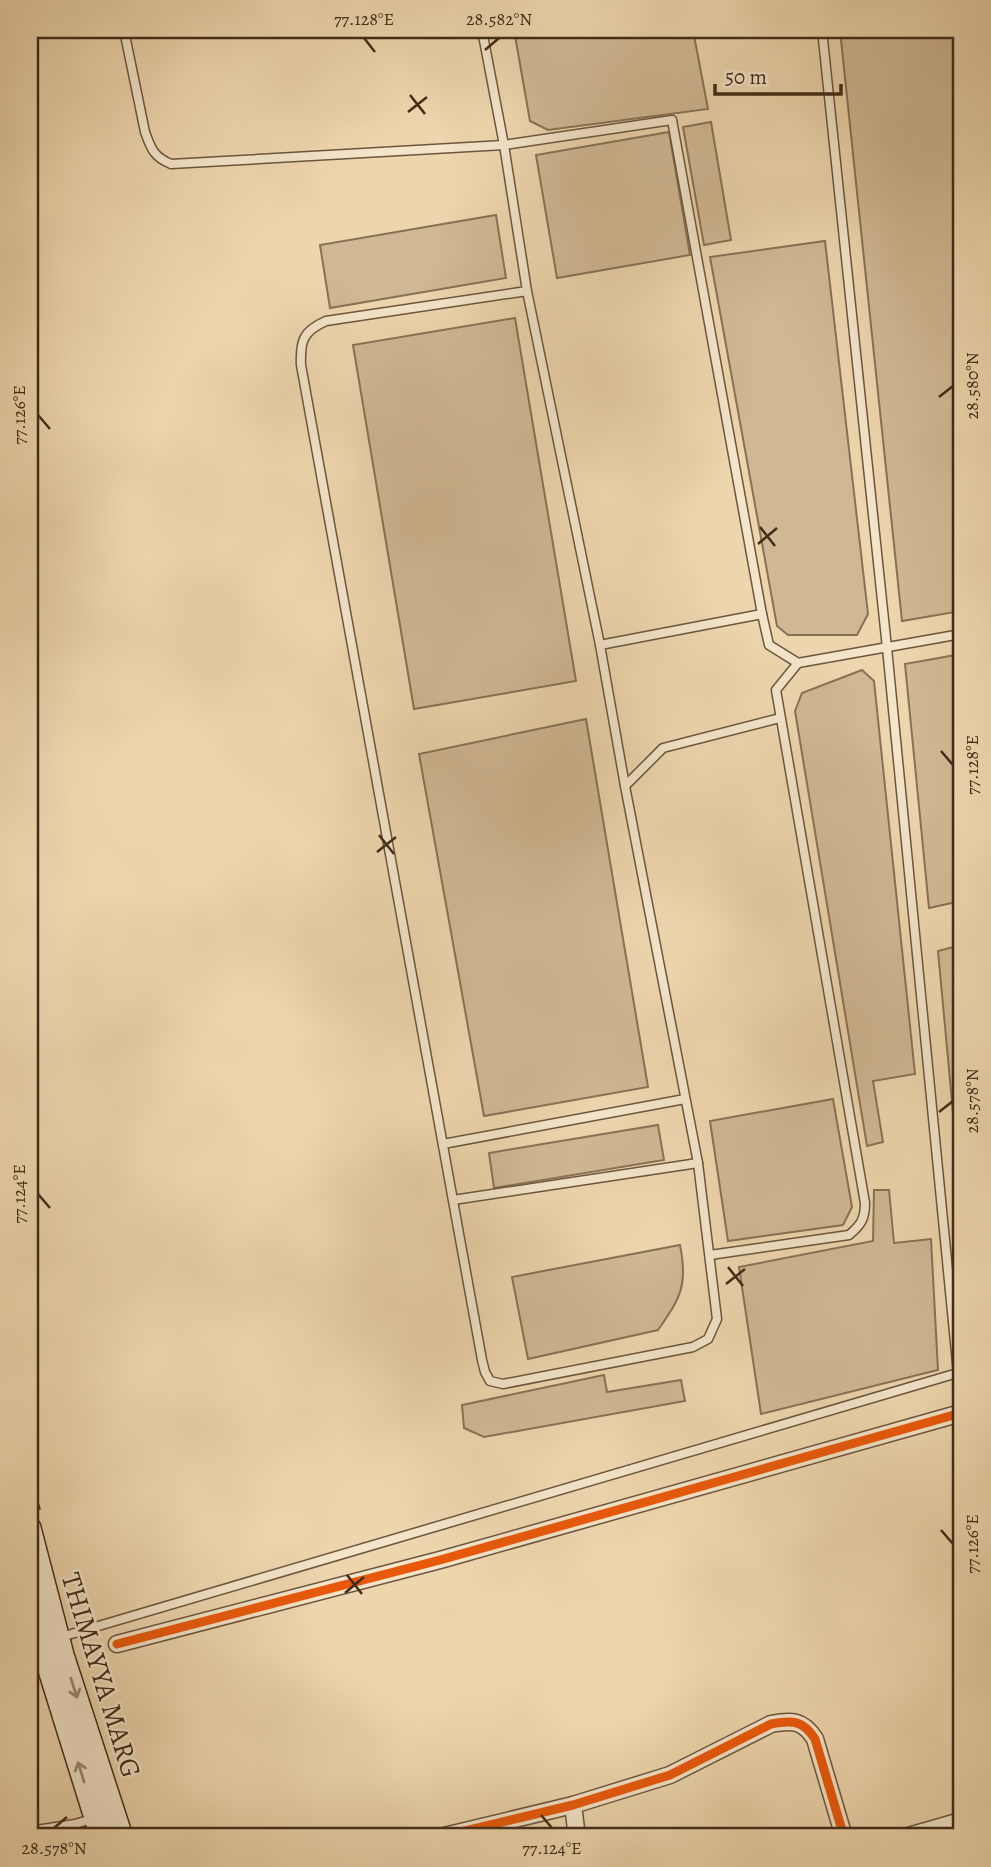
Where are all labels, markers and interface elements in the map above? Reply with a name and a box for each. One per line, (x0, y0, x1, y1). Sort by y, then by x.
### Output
text: 77.128°E (334, 7, 394, 31)
text: 28.582°N (466, 7, 532, 31)
scale bar (715, 52, 841, 96)
text: 50 m (725, 63, 767, 91)
text: 28.580°N (960, 352, 984, 420)
text: 77.126°E (7, 385, 31, 445)
text: 77.128°E (960, 735, 984, 795)
text: 28.578°N (960, 1068, 984, 1134)
text: 77.124°E (7, 1164, 31, 1224)
text: 77.126°E (960, 1514, 984, 1574)
street label: THIMAYYA MARG (52, 1568, 150, 1782)
one-way arrow (69, 1677, 81, 1699)
one-way arrow (74, 1761, 87, 1783)
text: 28.578°N (21, 1836, 87, 1860)
text: 77.124°E (522, 1836, 582, 1860)

